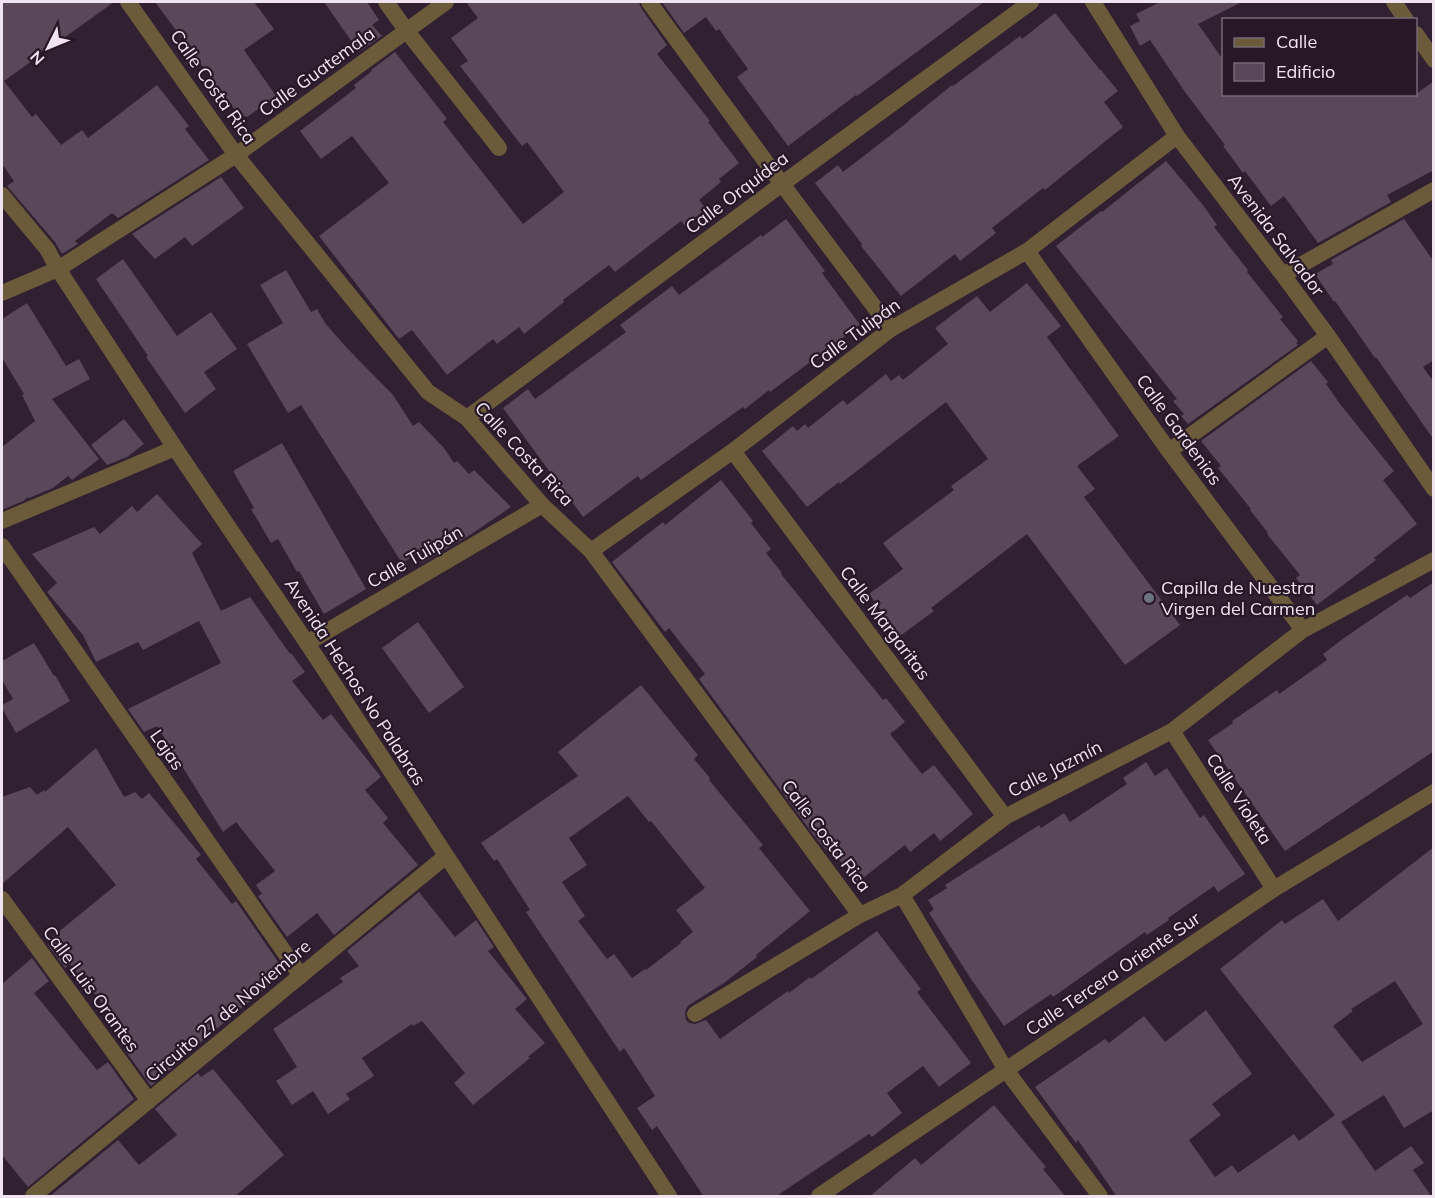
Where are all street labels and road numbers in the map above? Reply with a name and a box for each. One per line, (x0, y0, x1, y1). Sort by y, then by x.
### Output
street label: Calle Guatemala (254, 22, 379, 121)
street label: Calle Costa Rica (165, 25, 262, 149)
street label: Calle Orquídea (681, 146, 793, 239)
street label: Avenida Salvador (1223, 169, 1330, 301)
street label: Calle Tulipán (805, 293, 905, 374)
street label: Calle Gardenias (1131, 370, 1227, 490)
street label: Calle Costa Rica (470, 397, 579, 511)
street label: Calle Tulipán (363, 520, 467, 593)
street label: Calle Margaritas (835, 561, 936, 684)
street label: Avenida Hechos No Palabras (280, 574, 431, 790)
street label: Lajas (145, 725, 190, 775)
street label: Calle Jazmín (1004, 735, 1106, 802)
street label: Calle Violeta (1201, 749, 1277, 849)
street label: Calle Costa Rica (777, 775, 876, 896)
street label: Calle Tercera Oriente Sur (1021, 906, 1205, 1041)
street label: Calle Luis Orantes (38, 921, 145, 1056)
street label: Circuito 27 de Noviembre (140, 935, 315, 1087)

